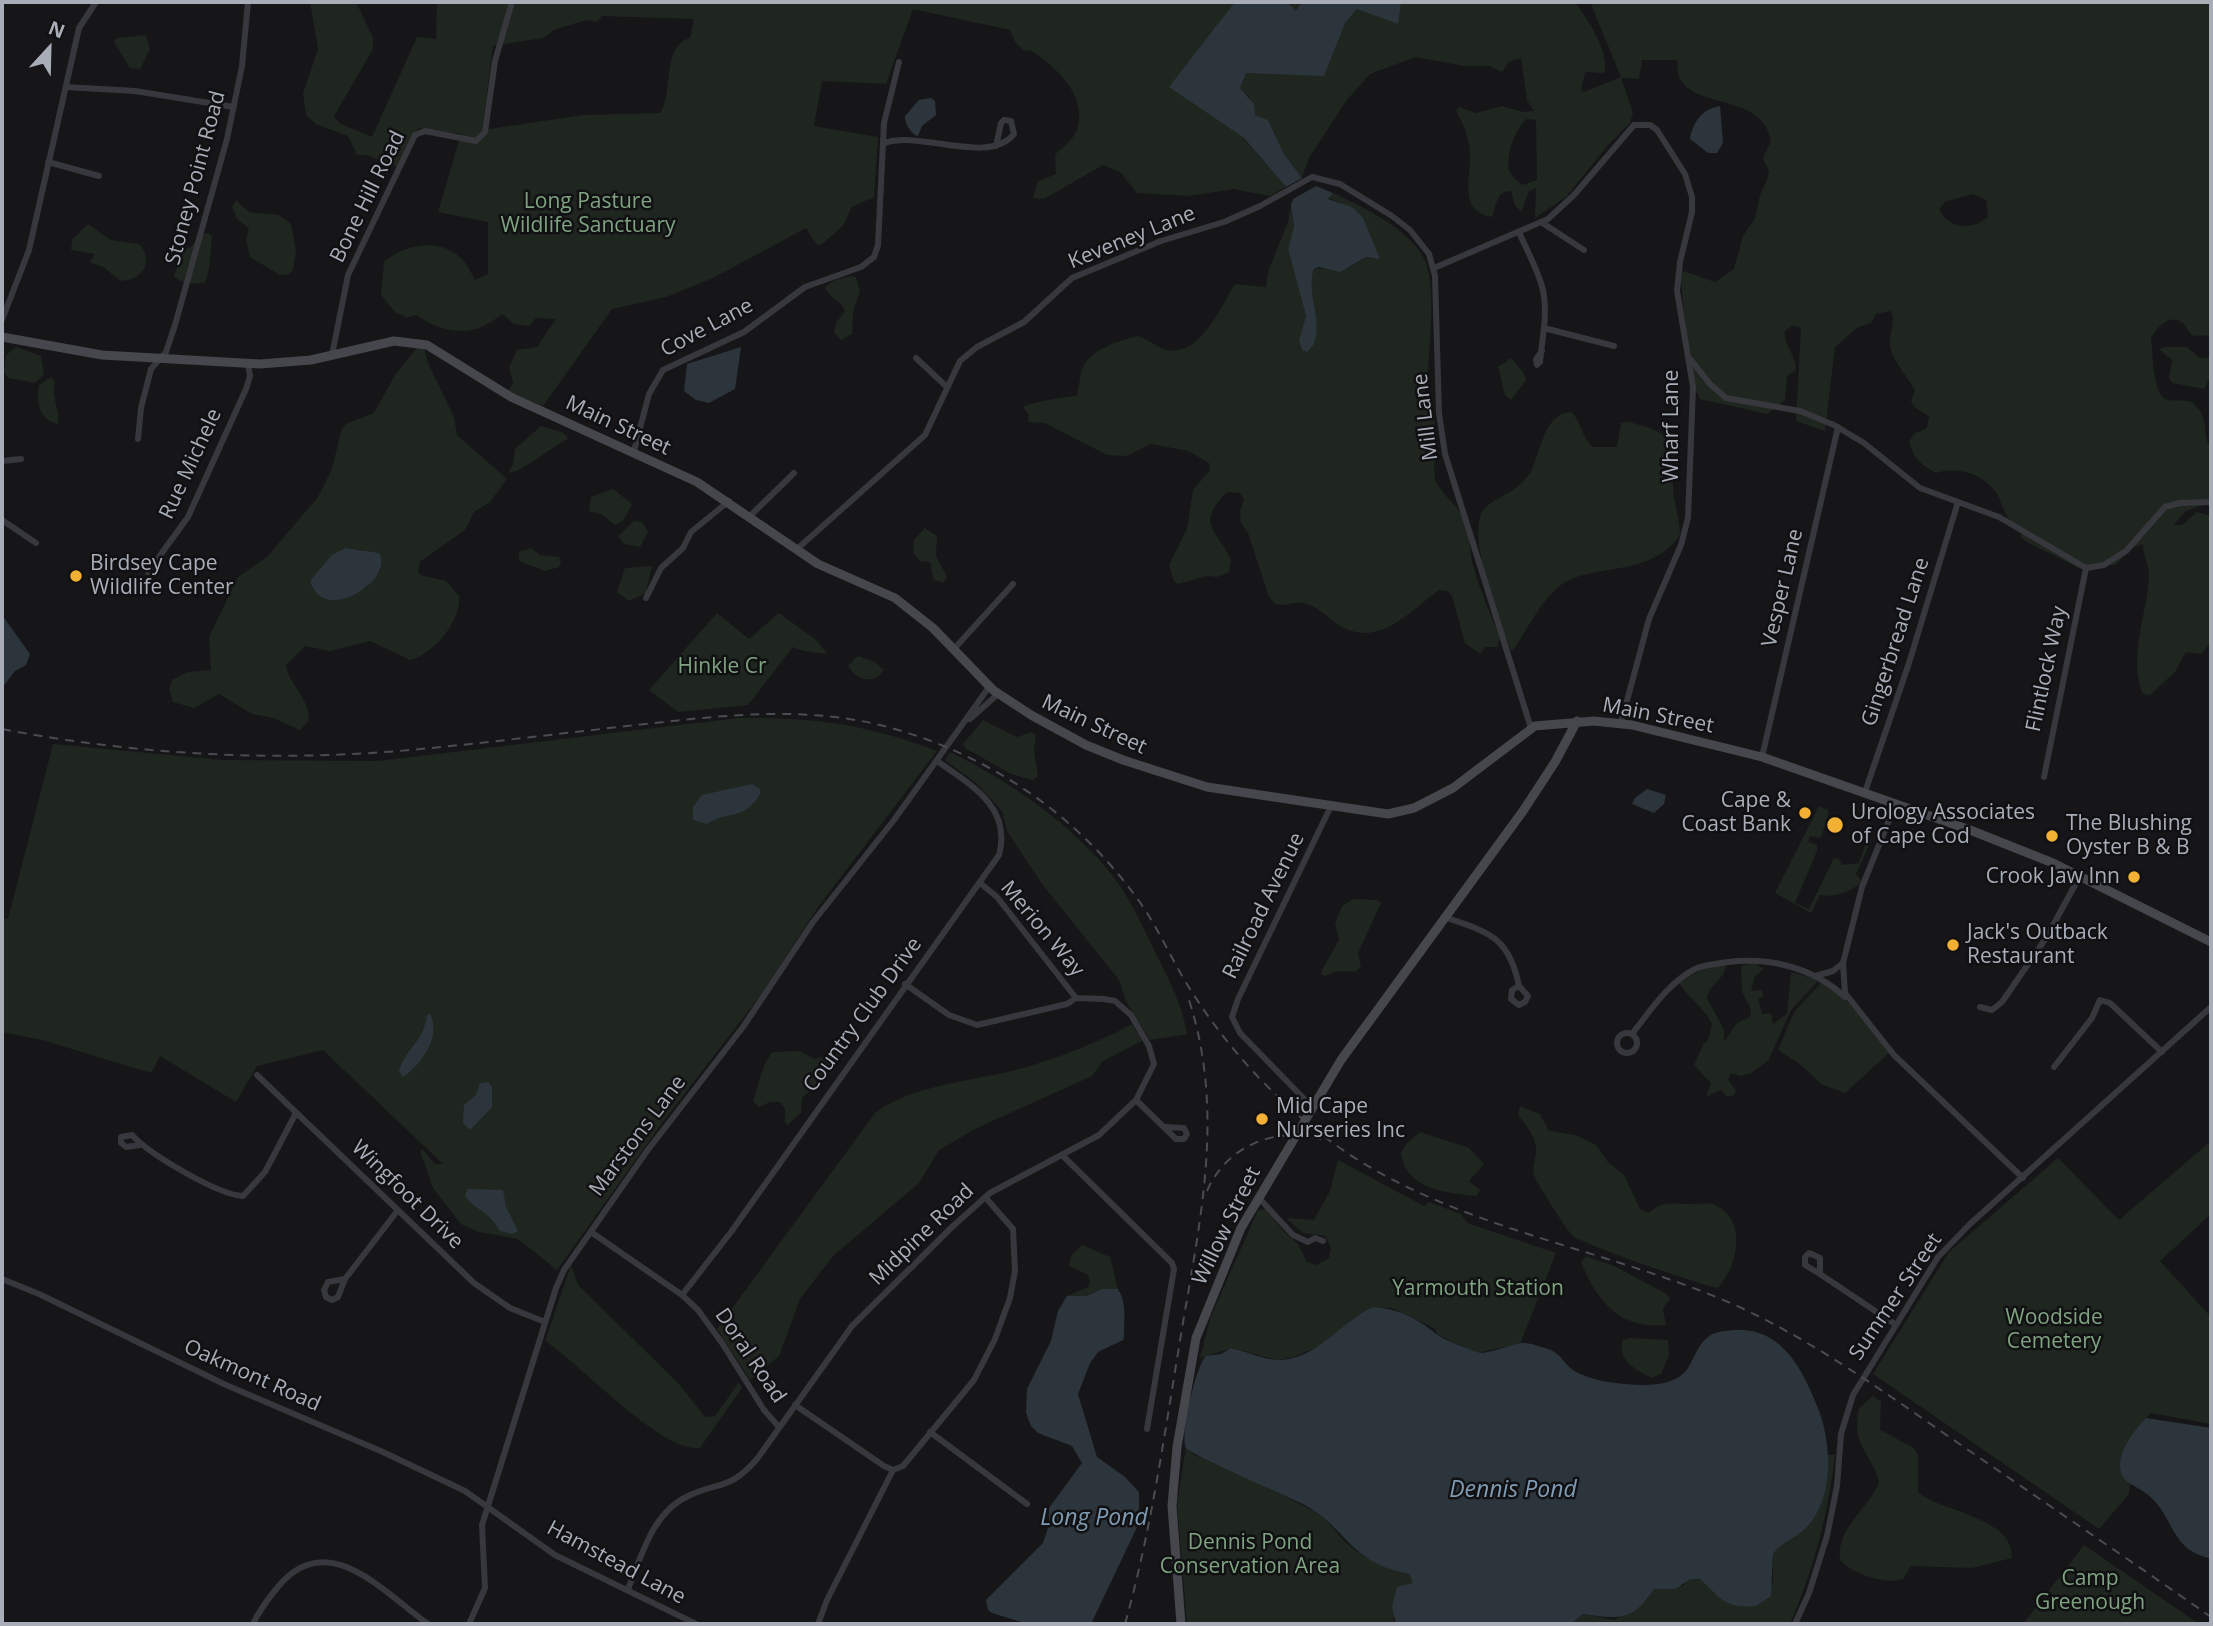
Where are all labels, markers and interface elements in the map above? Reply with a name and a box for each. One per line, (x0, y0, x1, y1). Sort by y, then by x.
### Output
north arrow (14, 14, 84, 84)
text: N (45, 15, 69, 44)
street label: Stoney Point Road (161, 88, 231, 268)
street label: Bone Hill Road (325, 127, 411, 267)
park label: Long Pasture Wildlife Sanctuary (500, 189, 676, 239)
street label: Keveney Lane (1065, 201, 1199, 275)
street label: Cove Lane (657, 293, 757, 363)
street label: Wharf Lane (1659, 370, 1685, 482)
street label: Mill Lane (1408, 372, 1444, 462)
street label: Main Street (562, 391, 674, 461)
street label: Rue Michele (154, 405, 228, 523)
street label: Vesper Lane (1757, 527, 1809, 649)
place label: Birdsey Cape Wildlife Center (90, 551, 234, 601)
street label: Gingerbread Lane (1857, 555, 1935, 729)
marker: Birdsey Cape Wildlife Center (68, 568, 84, 584)
street label: Flintlock Way (2021, 604, 2073, 734)
park label: Hinkle Cr (677, 654, 767, 680)
street label: Main Street (1038, 690, 1150, 760)
street label: Main Street (1600, 693, 1716, 739)
place label: Cape & Coast Bank (1681, 788, 1791, 838)
place label: Urology Associates of Cape Cod (1851, 800, 2035, 850)
marker: Cape & Coast Bank (1797, 805, 1813, 821)
place label: The Blushing Oyster B & B (2066, 811, 2192, 861)
marker: Urology Associates of Cape Cod (1825, 815, 1845, 835)
marker: The Blushing Oyster B & B (2044, 828, 2060, 844)
street label: Railroad Avenue (1218, 829, 1310, 983)
place label: Crook Jaw Inn (1986, 864, 2120, 890)
marker: Crook Jaw Inn (2126, 869, 2142, 885)
street label: Merion Way (995, 876, 1089, 982)
place label: Jack's Outback Restaurant (1967, 920, 2108, 970)
street label: Country Club Drive (799, 933, 927, 1097)
marker: Jack's Outback Restaurant (1945, 937, 1961, 953)
street label: Marstons Lane (584, 1071, 692, 1201)
place label: Mid Cape Nurseries Inc (1276, 1094, 1405, 1144)
marker: Mid Cape Nurseries Inc (1254, 1111, 1270, 1127)
street label: Wingfoot Drive (346, 1135, 468, 1255)
street label: Willow Street (1188, 1163, 1266, 1289)
street label: Midpine Road (865, 1179, 979, 1291)
street label: Summer Street (1844, 1229, 1948, 1365)
park label: Yarmouth Station (1392, 1276, 1564, 1302)
street label: Doral Road (709, 1304, 791, 1408)
park label: Woodside Cemetery (2005, 1305, 2103, 1355)
street label: Oakmont Road (180, 1335, 324, 1417)
water label: Dennis Pond (1449, 1476, 1577, 1504)
water label: Long Pond (1040, 1504, 1148, 1532)
street label: Hamstead Lane (542, 1516, 690, 1610)
park label: Dennis Pond Conservation Area (1160, 1530, 1340, 1580)
park label: Camp Greenough (2035, 1566, 2145, 1616)

